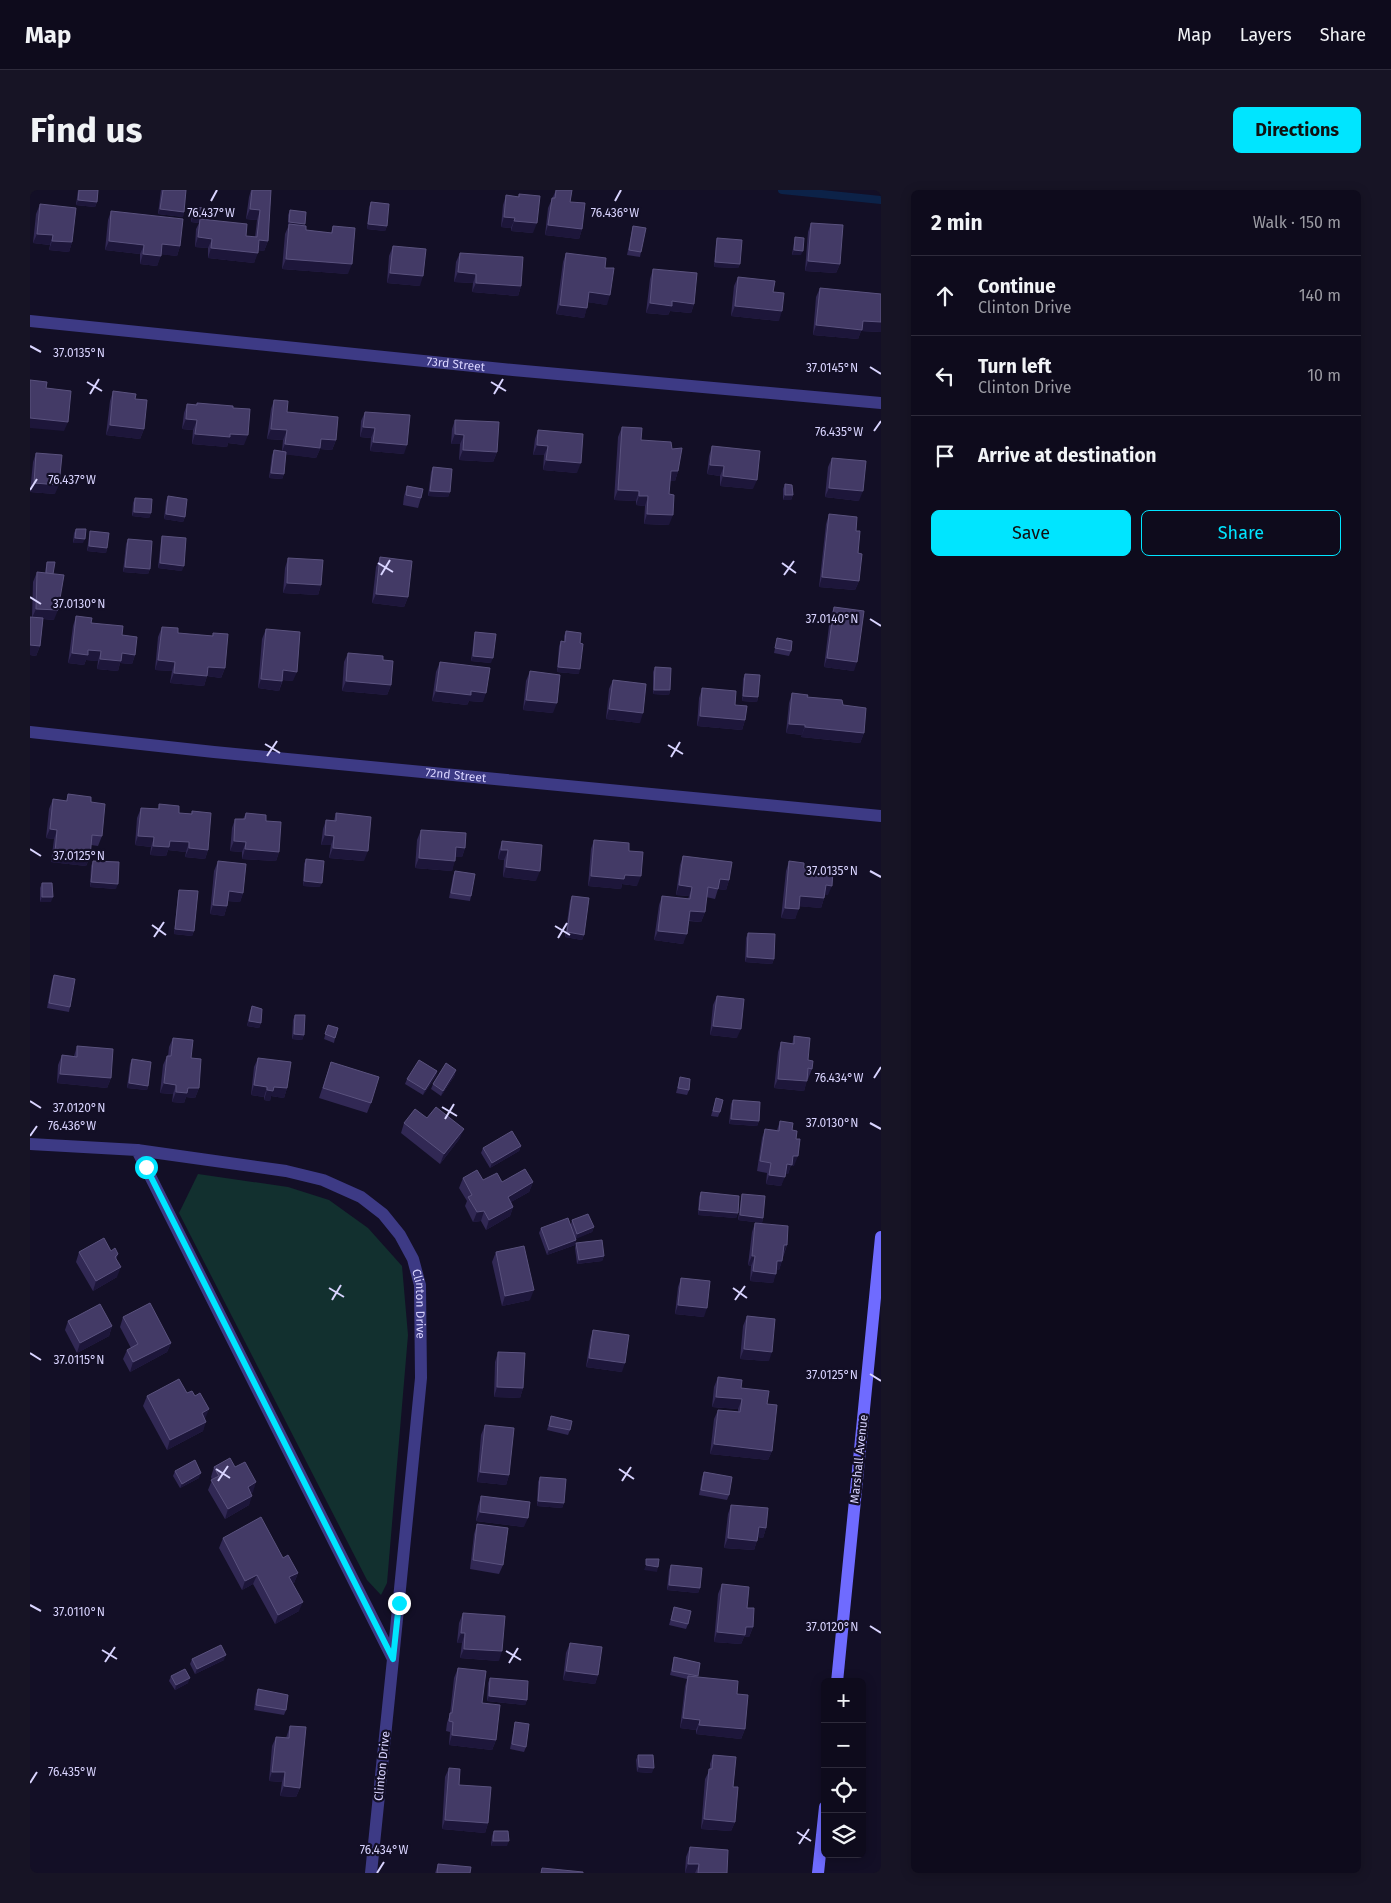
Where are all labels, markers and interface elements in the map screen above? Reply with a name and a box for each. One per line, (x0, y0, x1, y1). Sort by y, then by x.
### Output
text: Map (25, 21, 71, 49)
text: Map (1177, 24, 1212, 46)
text: Layers (1240, 24, 1292, 46)
text: Share (1320, 24, 1366, 46)
button: Directions (1233, 107, 1361, 153)
text: Find us (30, 109, 142, 151)
text: 76.437°W (187, 206, 235, 220)
text: 76.436°W (591, 206, 639, 220)
text: 2 min (931, 210, 983, 236)
text: Walk · 150 m (1253, 213, 1341, 232)
text: Continue (978, 275, 1056, 298)
icon: ahead (931, 282, 959, 310)
text: 140 m (1299, 286, 1341, 305)
text: Clinton Drive (978, 298, 1071, 317)
text: 37.0135°N (53, 346, 105, 360)
street label: 73rd Street (426, 354, 486, 374)
text: Turn left (978, 355, 1052, 378)
text: 37.0145°N (806, 361, 858, 375)
icon: left (931, 362, 959, 390)
text: 10 m (1307, 366, 1341, 385)
text: Clinton Drive (978, 378, 1071, 397)
text: 76.435°W (815, 425, 863, 439)
icon: arrive (931, 442, 959, 470)
text: Arrive at destination (978, 444, 1157, 467)
text: 76.437°W (48, 473, 96, 487)
button: Save (931, 510, 1131, 556)
button: Share (1141, 510, 1341, 556)
text: 37.0130°N (53, 597, 105, 611)
text: 37.0140°N (805, 612, 859, 626)
street label: 72nd Street (425, 765, 488, 785)
text: 37.0125°N (53, 849, 105, 863)
text: 37.0135°N (806, 864, 858, 878)
text: 76.434°W (815, 1071, 863, 1085)
text: 37.0120°N (53, 1101, 105, 1115)
text: 37.0130°N (806, 1116, 858, 1130)
text: 76.436°W (48, 1119, 96, 1133)
route start (135, 1156, 158, 1179)
street label: Clinton Drive (409, 1267, 428, 1339)
text: 37.0115°N (54, 1353, 104, 1367)
text: 37.0125°N (806, 1368, 858, 1382)
street label: Marshall Avenue (847, 1414, 871, 1504)
route end (388, 1592, 411, 1615)
text: 37.0110°N (53, 1605, 105, 1619)
text: 37.0120°N (806, 1620, 858, 1634)
map controls (821, 1678, 866, 1858)
button: + (821, 1678, 866, 1723)
button: − (821, 1723, 866, 1768)
street label: Clinton Drive (371, 1730, 393, 1802)
text: 76.435°W (48, 1765, 96, 1779)
button: locate (821, 1768, 866, 1813)
button: layers (821, 1813, 866, 1858)
text: 76.434°W (360, 1843, 408, 1857)

